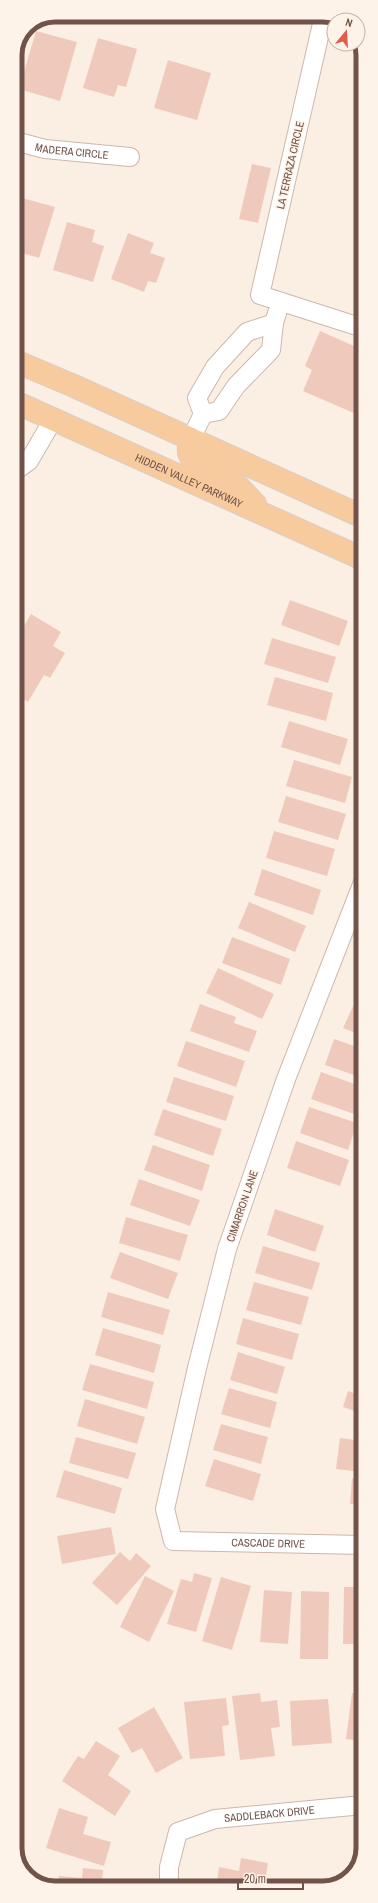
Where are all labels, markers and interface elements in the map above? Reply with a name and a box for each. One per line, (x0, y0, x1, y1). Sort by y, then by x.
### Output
north arrow (326, 12, 366, 52)
text: N (344, 15, 354, 30)
street label: LA TERRAZA CIRCLE (273, 120, 307, 210)
street label: MADERA CIRCLE (34, 140, 109, 162)
street label: HIDDEN VALLEY PARKWAY (133, 450, 245, 511)
street label: CIMARRON LANE (223, 1168, 261, 1244)
street label: CASCADE DRIVE (231, 1535, 305, 1551)
street label: SADDLEBACK DRIVE (223, 1803, 315, 1825)
scale bar (238, 1865, 303, 1891)
text: 20 m (244, 1871, 266, 1887)

